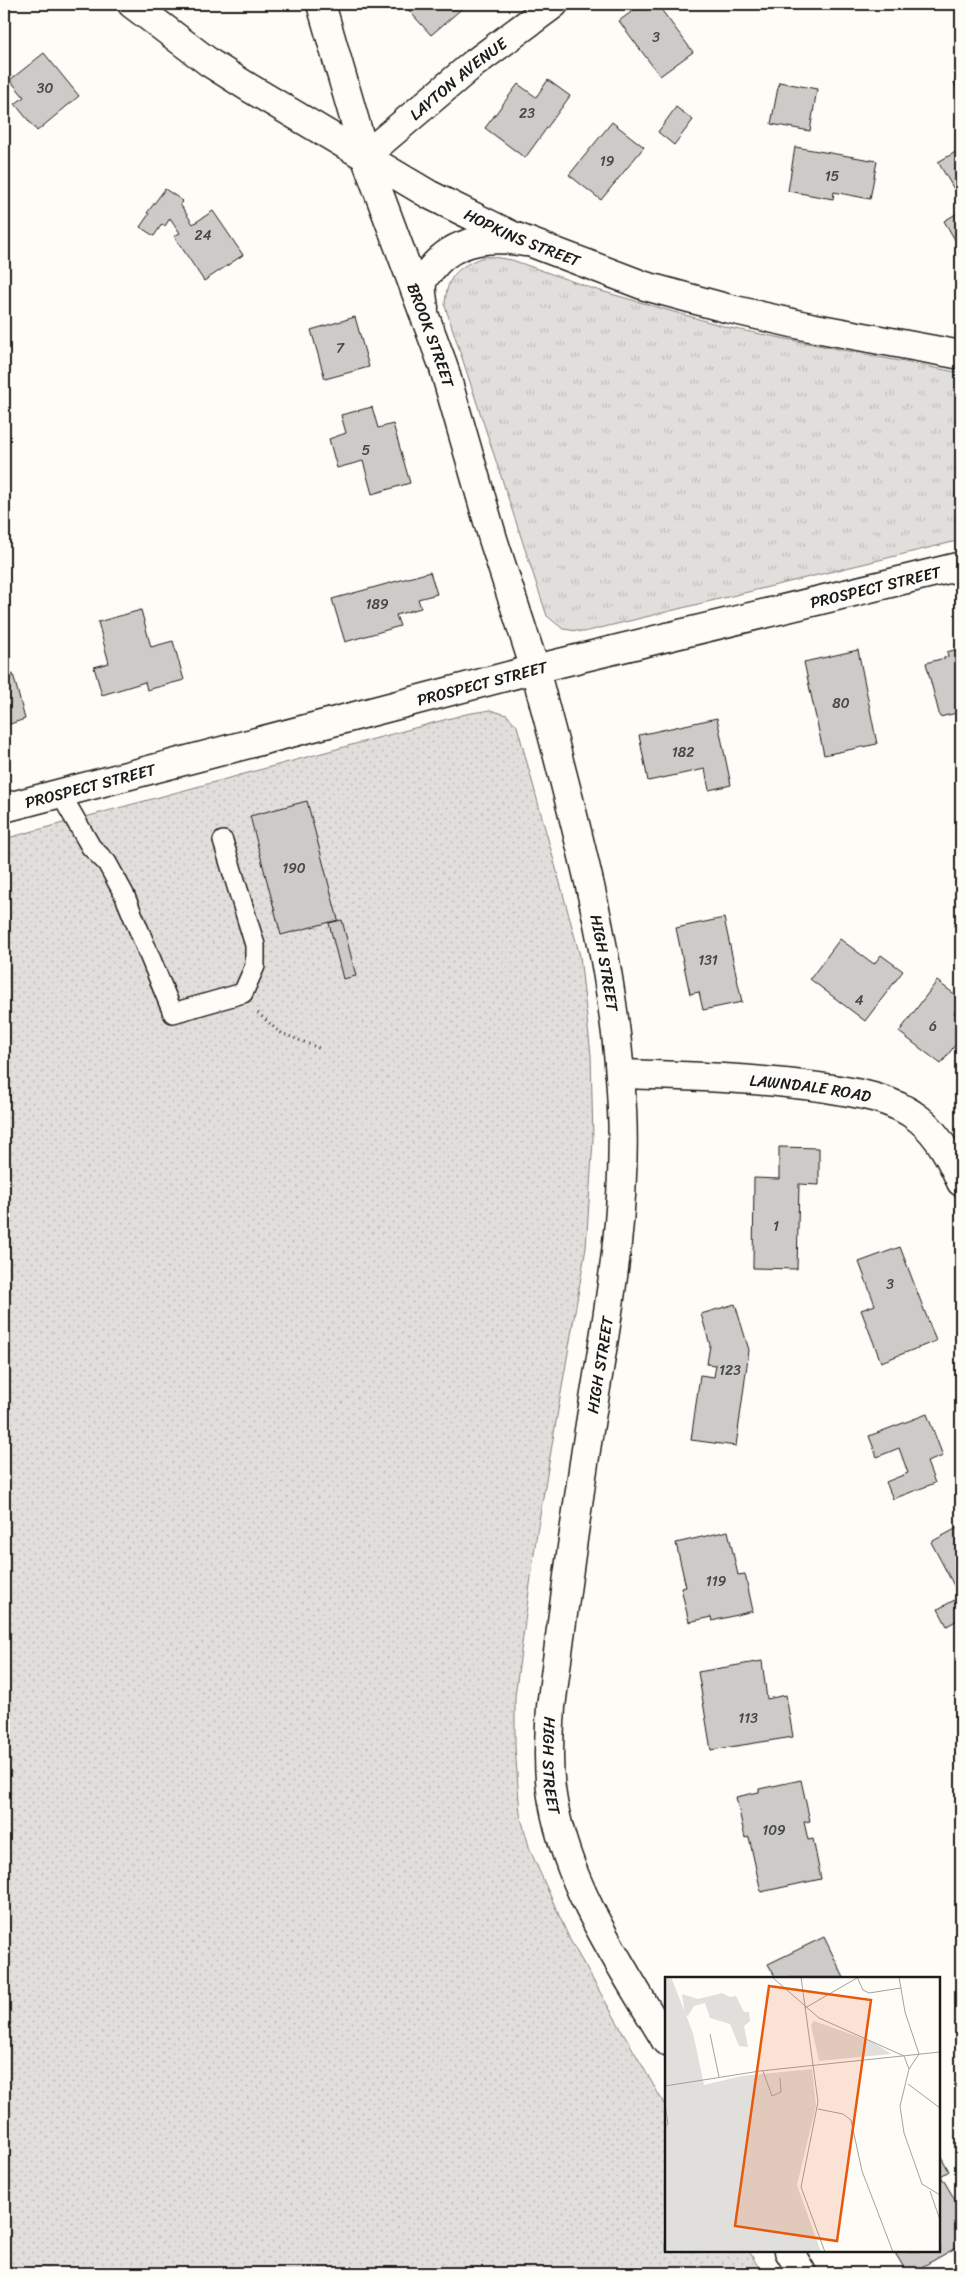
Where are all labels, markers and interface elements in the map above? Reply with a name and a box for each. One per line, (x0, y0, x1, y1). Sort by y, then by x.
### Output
house number: 3 (652, 25, 660, 50)
street label: LAYTON AVENUE (402, 29, 514, 127)
house number: 30 (37, 76, 53, 101)
house number: 23 (519, 101, 535, 126)
house number: 19 (600, 149, 615, 174)
house number: 15 (825, 164, 840, 189)
street label: HOPKINS STREET (459, 200, 586, 275)
house number: 24 (195, 223, 212, 248)
street label: BROOK STREET (399, 279, 463, 391)
house number: 7 (336, 336, 345, 361)
house number: 5 (362, 438, 371, 463)
street label: PROSPECT STREET (807, 557, 945, 617)
house number: 189 (365, 592, 389, 617)
street label: PROSPECT STREET (413, 652, 551, 714)
house number: 80 (832, 691, 850, 716)
house number: 182 (672, 740, 694, 765)
street label: PROSPECT STREET (22, 754, 160, 816)
house number: 190 (282, 856, 306, 881)
street label: HIGH STREET (582, 912, 628, 1014)
house number: 131 (698, 948, 718, 973)
house number: 4 (855, 988, 864, 1013)
house number: 6 (929, 1014, 937, 1039)
street label: LAWNDALE ROAD (749, 1065, 874, 1111)
house number: 1 (773, 1214, 779, 1239)
house number: 3 (886, 1272, 894, 1297)
street label: HIGH STREET (578, 1313, 622, 1416)
house number: 123 (719, 1358, 741, 1383)
house number: 119 (706, 1569, 727, 1594)
house number: 113 (738, 1706, 758, 1731)
street label: HIGH STREET (534, 1716, 570, 1818)
house number: 109 (762, 1818, 786, 1843)
inset map (665, 1977, 940, 2252)

